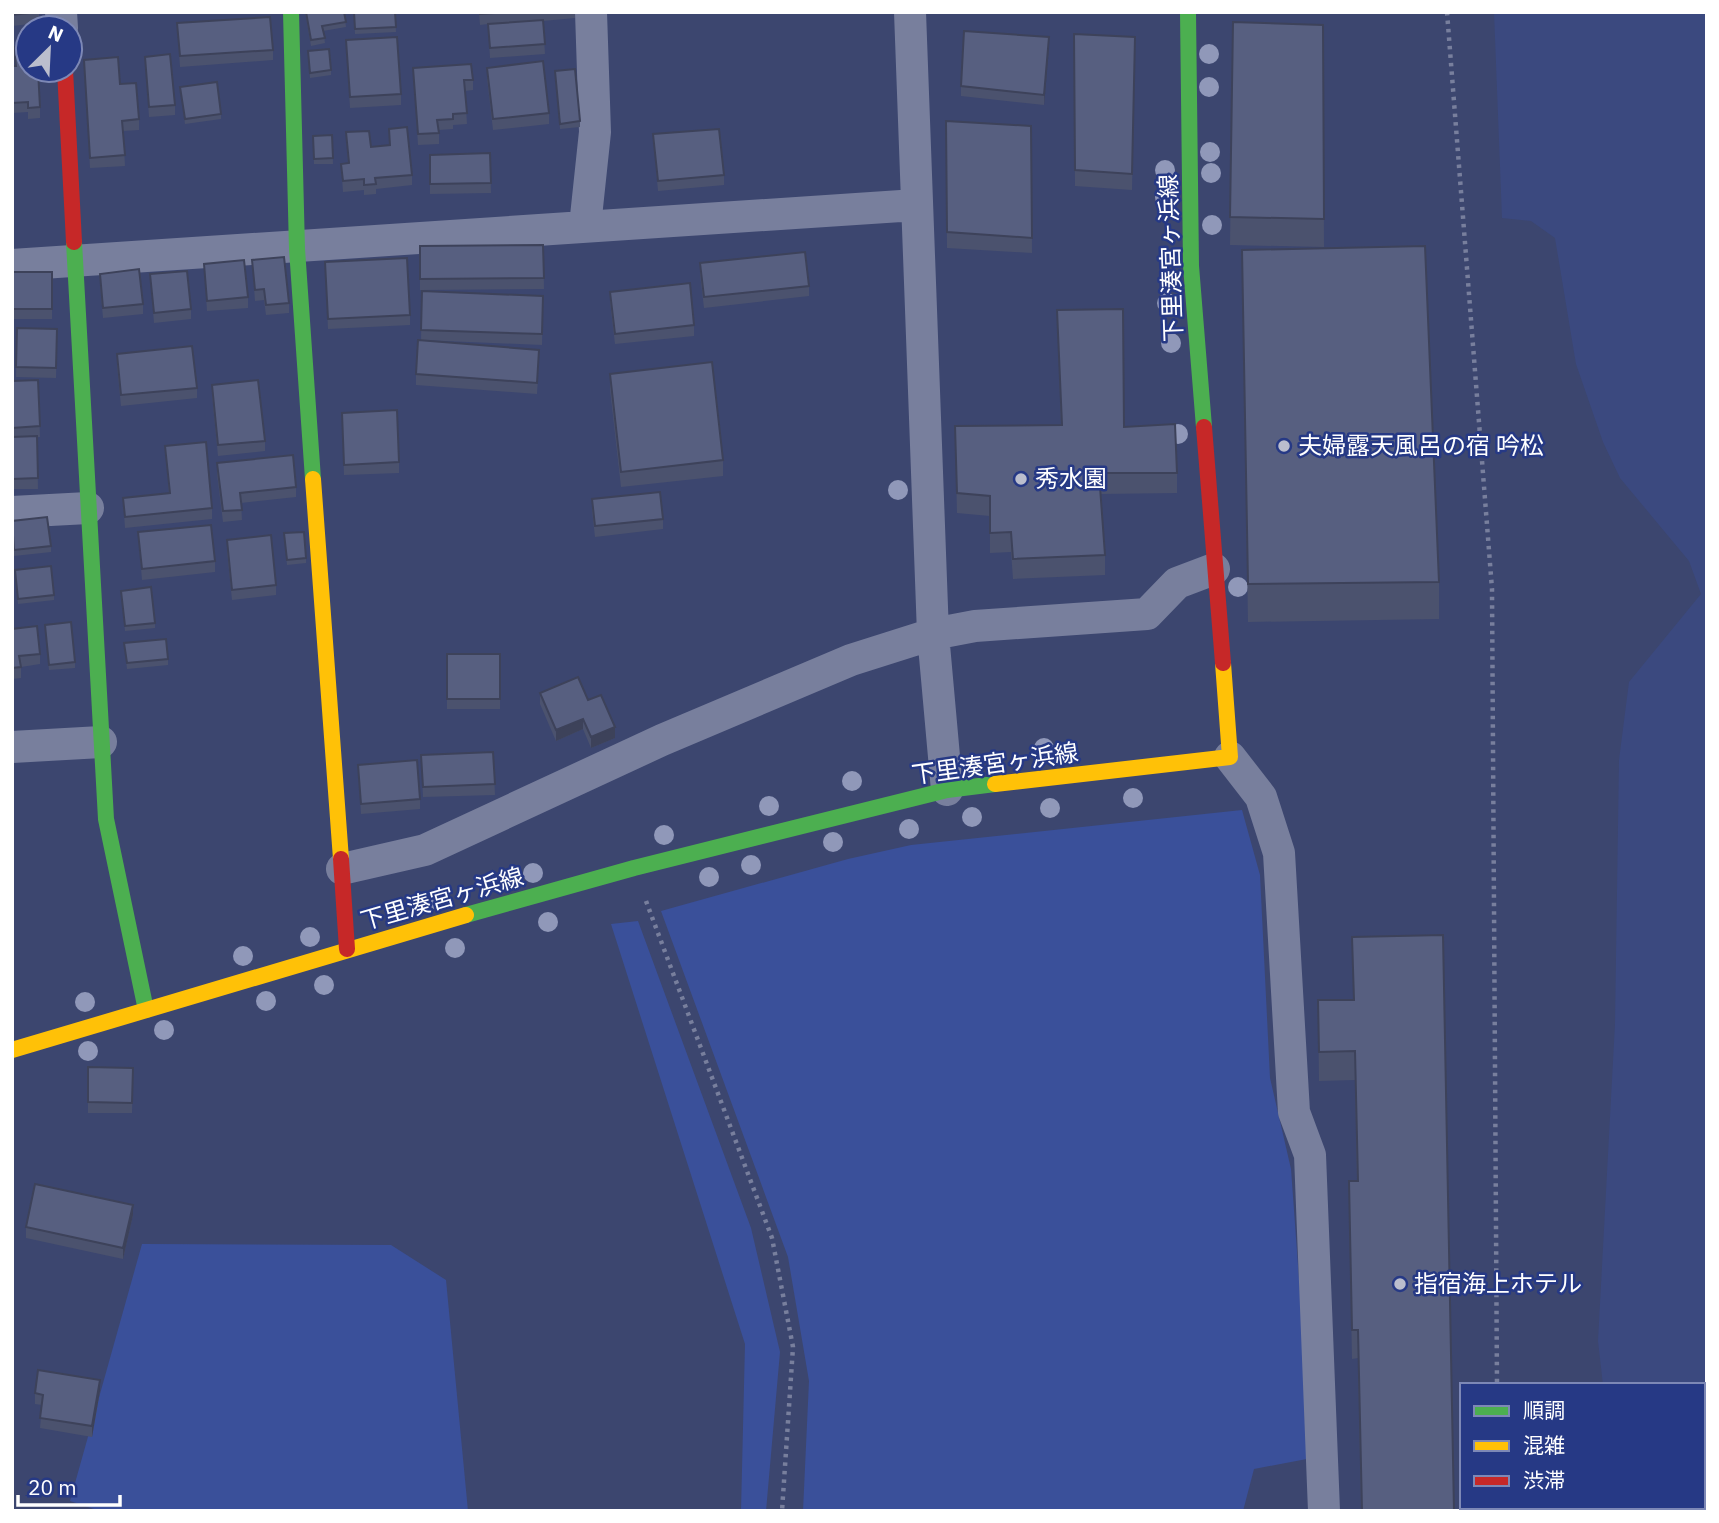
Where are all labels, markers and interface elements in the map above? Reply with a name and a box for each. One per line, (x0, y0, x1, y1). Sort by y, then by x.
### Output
north arrow (14, 14, 84, 84)
text: N (45, 20, 67, 47)
street label: 下里湊宮ヶ浜線 (1151, 174, 1189, 343)
place label: 夫婦露天風呂の宿 吟松 (1298, 429, 1544, 461)
marker: 夫婦露天風呂の宿 吟松 (1276, 438, 1292, 454)
place label: 秀水園 (1035, 462, 1107, 494)
marker: 秀水園 (1013, 471, 1029, 487)
street label: 下里湊宮ヶ浜線 (909, 735, 1080, 791)
street label: 下里湊宮ヶ浜線 (357, 860, 527, 937)
place label: 指宿海上ホテル (1414, 1267, 1582, 1299)
marker: 指宿海上ホテル (1392, 1276, 1408, 1292)
legend (1460, 1383, 1705, 1509)
text: 順調 (1523, 1396, 1565, 1424)
text: 混雑 (1523, 1431, 1565, 1459)
scale bar (18, 1464, 119, 1508)
text: 渋滞 (1523, 1466, 1565, 1494)
text: 20 m (28, 1473, 77, 1501)

